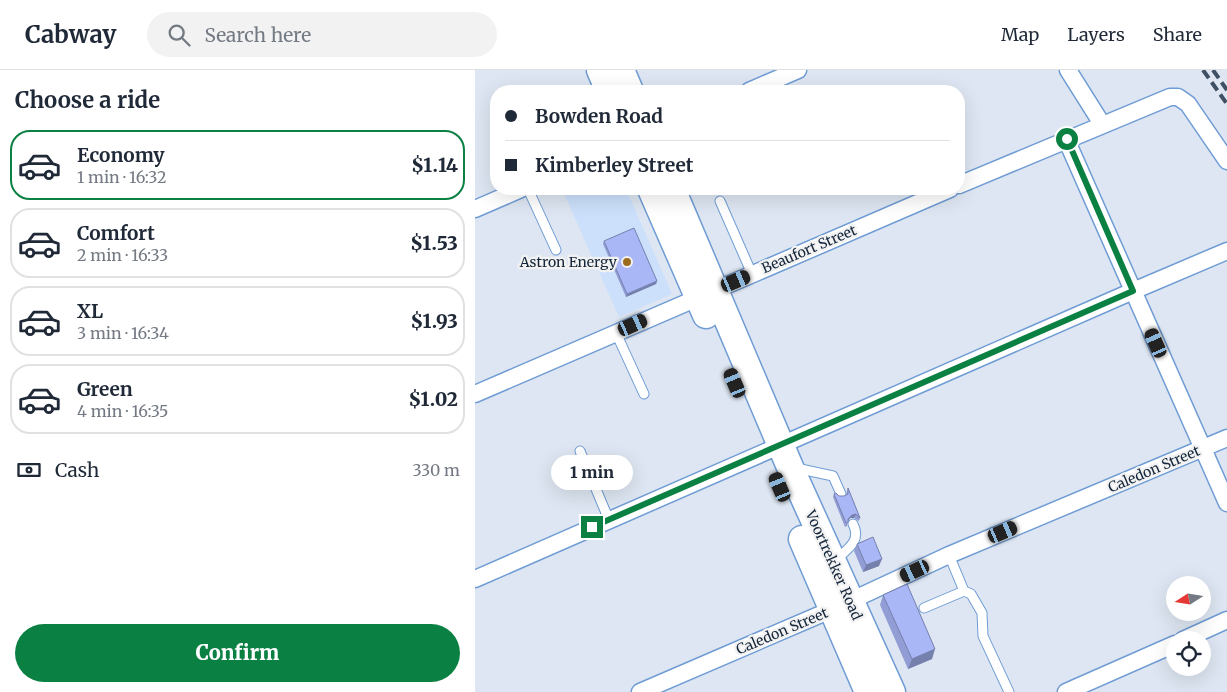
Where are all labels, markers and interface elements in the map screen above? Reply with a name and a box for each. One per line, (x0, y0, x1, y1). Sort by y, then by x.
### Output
search box (147, 12, 497, 57)
text: Cabway (25, 19, 117, 50)
icon: search (165, 21, 193, 49)
text: Search here (205, 23, 311, 47)
text: Map (1001, 23, 1039, 46)
text: Layers (1067, 23, 1125, 46)
text: Share (1153, 23, 1202, 46)
text: Choose a ride (15, 86, 160, 114)
text: Bowden Road (535, 104, 663, 128)
route start (1056, 128, 1078, 150)
icon: car (17, 143, 62, 188)
text: Economy (77, 143, 165, 167)
text: $1.14 (411, 153, 458, 177)
text: Kimberley Street (535, 153, 693, 177)
text: 1 min · 16:32 (77, 167, 166, 187)
icon: car (17, 221, 62, 266)
text: Comfort (77, 221, 155, 245)
street label: Beaufort Street (759, 221, 860, 277)
text: $1.53 (410, 231, 458, 255)
text: 2 min · 16:33 (77, 245, 168, 265)
place label: Astron Energy (519, 253, 618, 271)
marker: Astron Energy (621, 256, 633, 268)
car (719, 268, 752, 294)
icon: car (17, 299, 62, 344)
text: XL (77, 299, 103, 323)
text: $1.93 (411, 309, 458, 333)
car (616, 312, 649, 338)
text: 3 min · 16:34 (77, 323, 169, 343)
car (1143, 326, 1168, 360)
car (722, 366, 747, 400)
icon: car (17, 377, 62, 422)
text: Green (77, 377, 133, 401)
text: $1.02 (409, 387, 458, 411)
text: 4 min · 16:35 (77, 401, 168, 421)
street label: Caledon Street (1105, 441, 1203, 496)
callout: 1 min (551, 454, 633, 490)
icon: cash (15, 456, 43, 484)
text: Cash (55, 458, 99, 482)
text: 330 m (413, 460, 460, 480)
text: 1 min (570, 462, 614, 482)
car (767, 470, 792, 504)
street label: Voortrekker Road (801, 506, 867, 623)
route end (581, 516, 603, 538)
car (986, 519, 1019, 545)
car (898, 558, 931, 584)
north arrow (1166, 576, 1211, 621)
map controls (1166, 576, 1211, 676)
street label: Caledon Street (733, 603, 831, 658)
button: Confirm (15, 624, 460, 682)
button: locate (1166, 631, 1211, 676)

